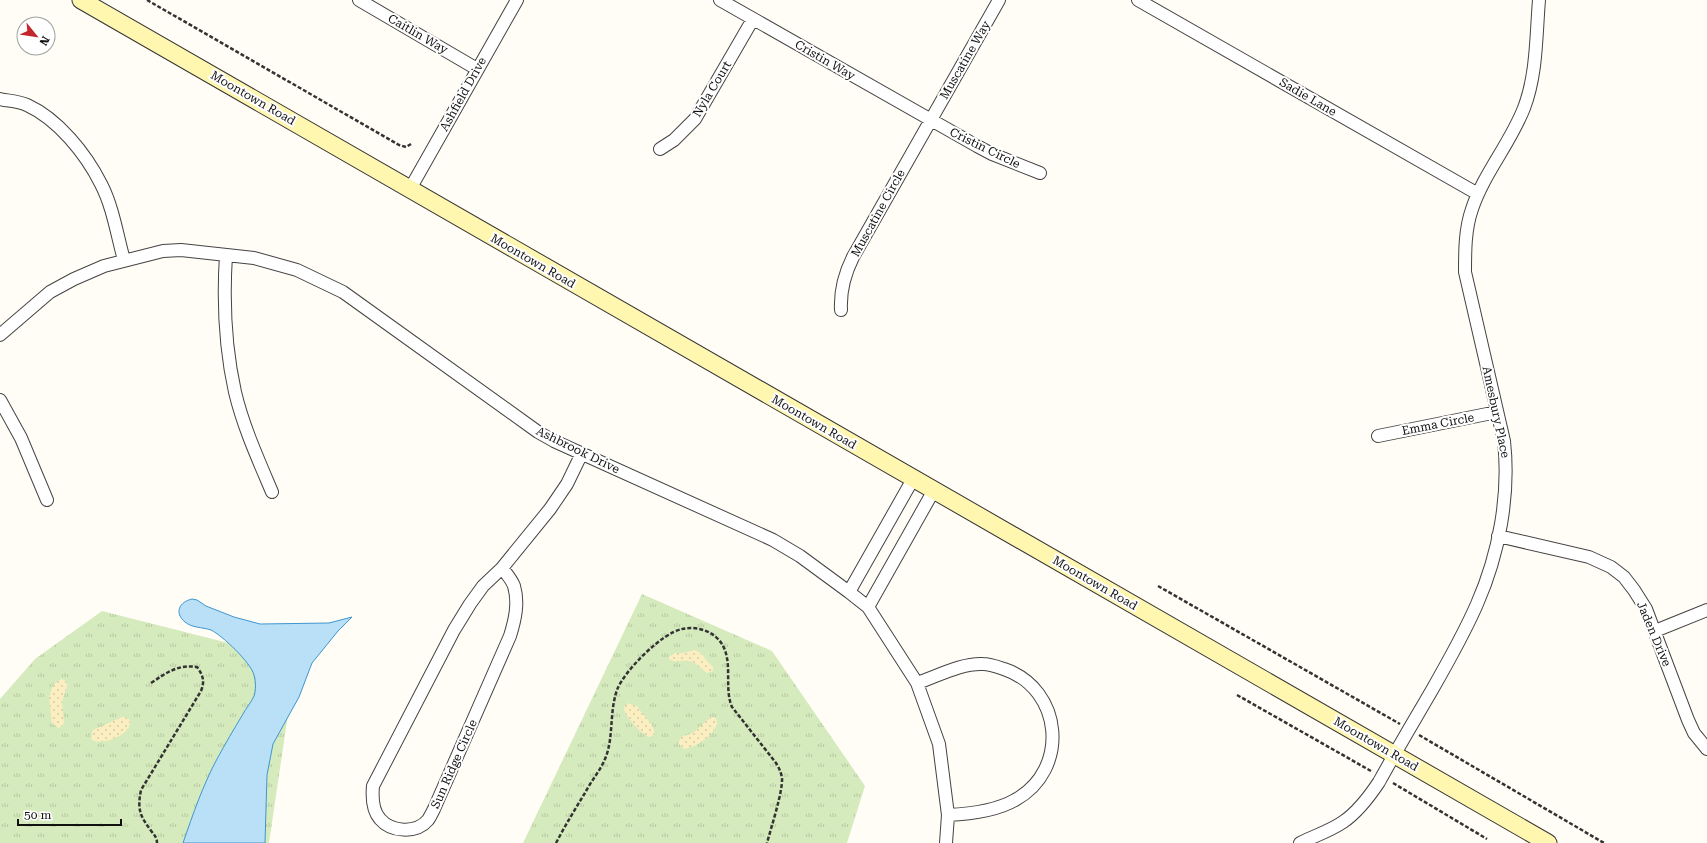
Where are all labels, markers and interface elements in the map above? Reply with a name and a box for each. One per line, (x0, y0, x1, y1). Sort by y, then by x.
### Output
street label: Caitlin Way (386, 11, 451, 57)
north arrow (16, 16, 56, 56)
street label: Muscatine Way (937, 18, 994, 102)
text: N (36, 34, 52, 48)
street label: Cristin Way (792, 37, 858, 83)
street label: Ashfield Drive (437, 54, 489, 133)
street label: Nyla Court (690, 58, 734, 120)
street label: Moontown Road (208, 68, 298, 128)
street label: Sadie Lane (1277, 75, 1339, 119)
street label: Cristin Circle (947, 125, 1023, 171)
street label: Muscatine Circle (848, 167, 908, 259)
street label: Moontown Road (488, 231, 578, 291)
street label: Amesbury Place (1479, 365, 1513, 459)
street label: Moontown Road (769, 392, 859, 452)
street label: Emma Circle (1401, 410, 1476, 438)
street label: Ashbrook Drive (534, 424, 622, 476)
street label: Moontown Road (1050, 553, 1140, 613)
street label: Jaden Drive (1634, 599, 1674, 669)
street label: Moontown Road (1331, 714, 1421, 774)
street label: Sun Ridge Circle (428, 717, 480, 811)
scale bar (18, 801, 121, 827)
text: 50 m (24, 808, 51, 822)

